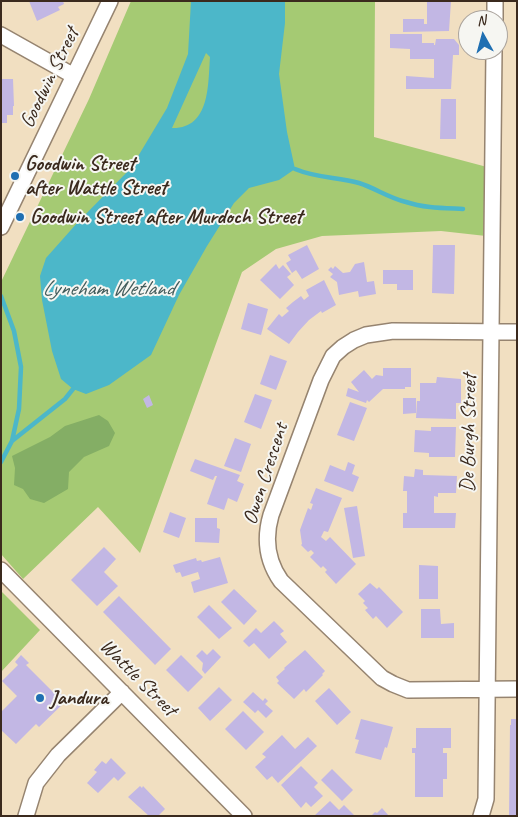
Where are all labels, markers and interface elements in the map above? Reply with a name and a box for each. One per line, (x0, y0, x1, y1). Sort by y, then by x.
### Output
north arrow (458, 10, 508, 60)
text: N (476, 12, 487, 30)
street label: Goodwin Street (15, 24, 85, 132)
place label: Goodwin Street after Wattle Street (25, 151, 167, 201)
marker: Goodwin Street after Wattle Street (9, 170, 21, 182)
place label: Goodwin Street after Murdoch Street (30, 204, 302, 230)
marker: Goodwin Street after Murdoch Street (14, 211, 26, 223)
water label: Lyneham Wetland (42, 276, 174, 302)
street label: De Burgh Street (455, 374, 483, 492)
street label: Owen Crescent (238, 420, 294, 528)
street label: Wattle Street (94, 634, 182, 722)
place label: Jandura (50, 685, 108, 711)
marker: Jandura (34, 692, 46, 704)

